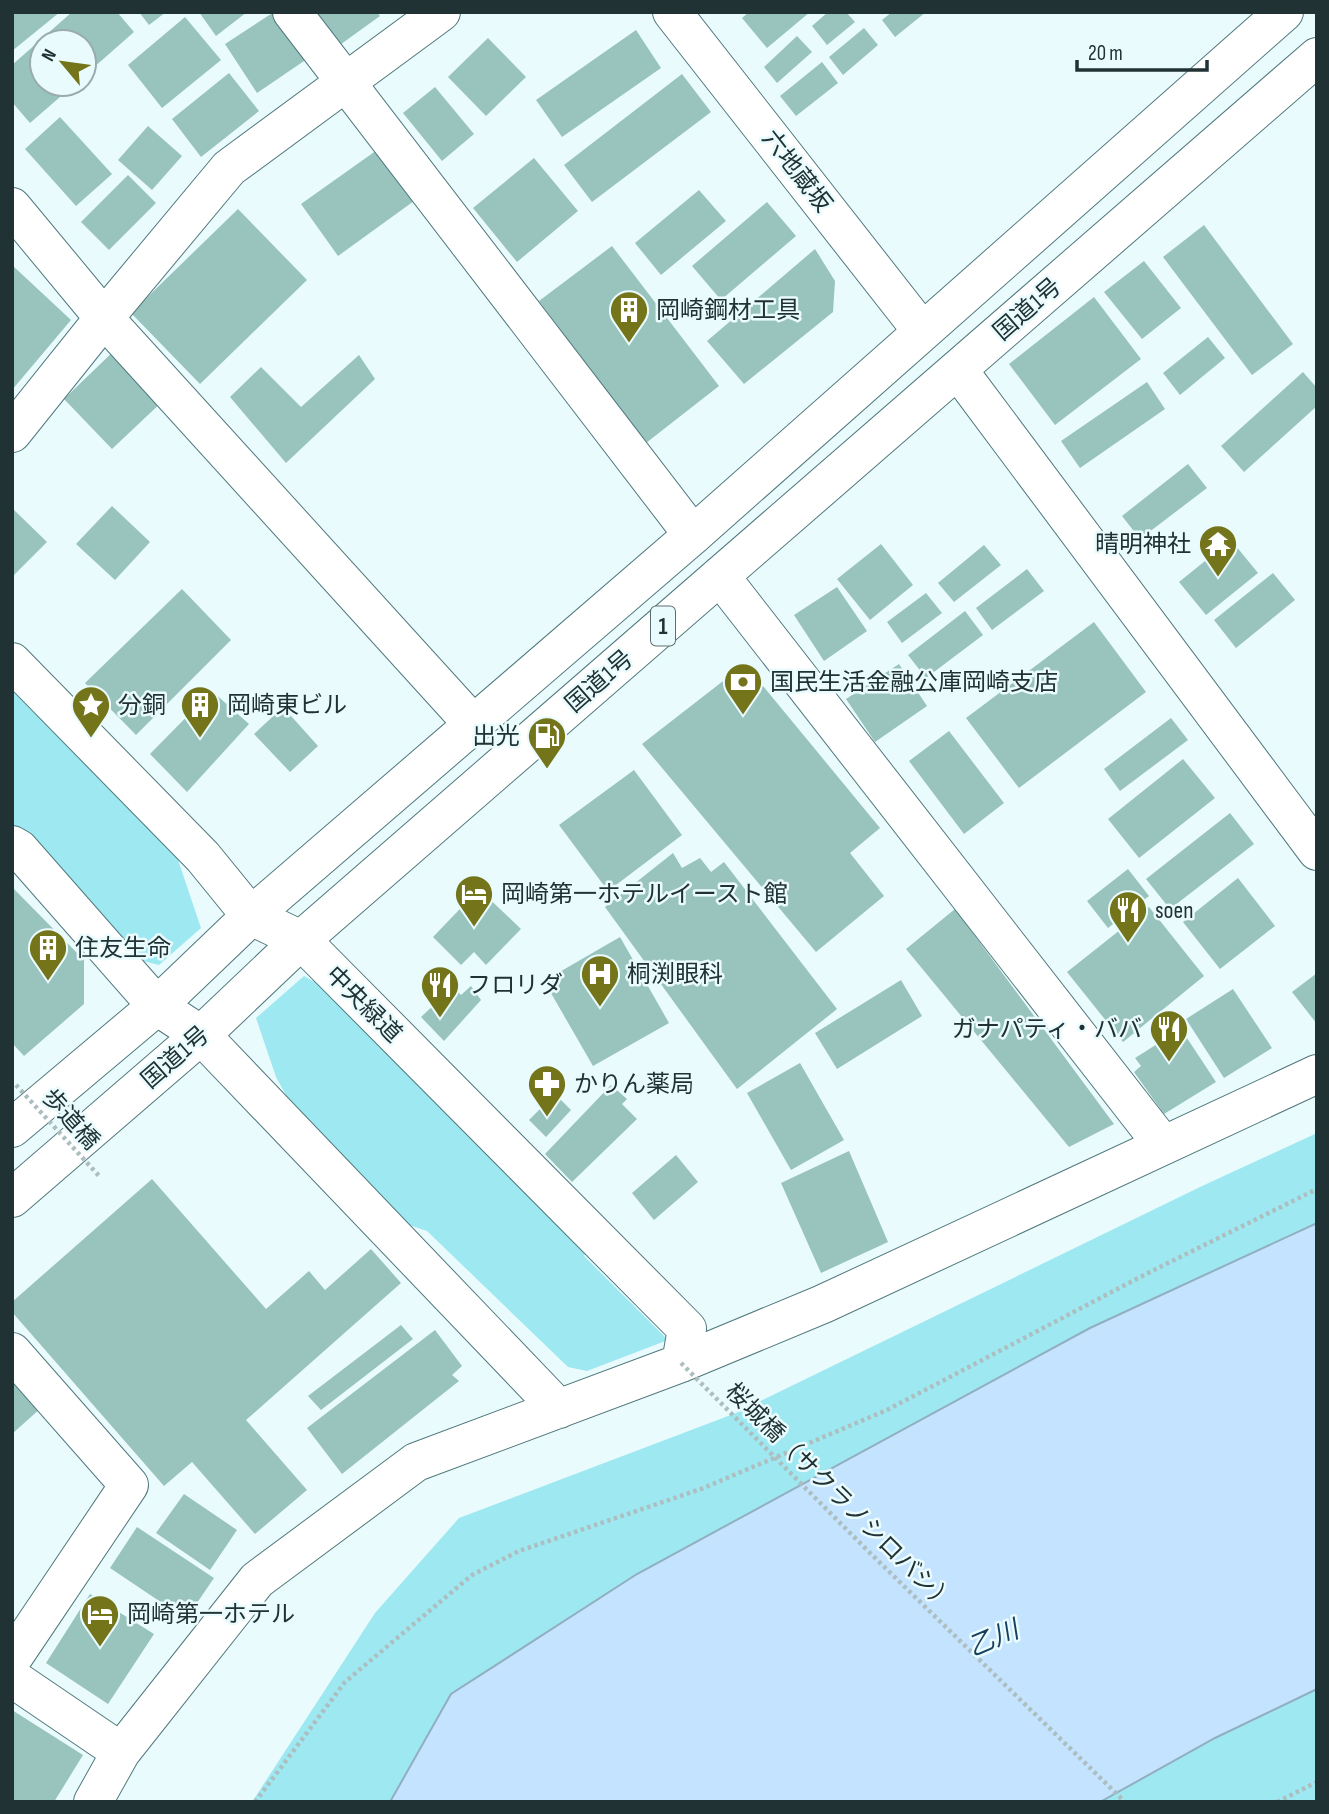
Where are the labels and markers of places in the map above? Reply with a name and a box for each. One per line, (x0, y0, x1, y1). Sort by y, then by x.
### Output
building icon: 岡崎鋼材工具 (608, 289, 650, 344)
place label: 岡崎鋼材工具 (656, 296, 800, 325)
temple icon: 晴明神社 (1197, 523, 1239, 578)
place label: 晴明神社 (1095, 530, 1191, 559)
bank icon: 国民生活金融公庫岡崎支店 (722, 661, 764, 716)
place label: 国民生活金融公庫岡崎支店 (770, 668, 1058, 697)
place icon: 分銅 (70, 684, 112, 739)
building icon: 岡崎東ビル (179, 684, 221, 739)
place label: 分銅 (118, 691, 166, 720)
place label: 岡崎東ビル (227, 691, 347, 720)
fuel station icon: 出光 (526, 715, 568, 770)
place label: 出光 (472, 722, 520, 751)
hotel icon: 岡崎第一ホテルイースト館 (453, 873, 495, 928)
place label: 岡崎第一ホテルイースト館 (501, 880, 788, 909)
restaurant icon: soen (1107, 889, 1149, 944)
place label: soen (1155, 896, 1194, 925)
building icon: 住友生命 (27, 927, 69, 982)
place label: 住友生命 (75, 934, 171, 963)
hospital icon: 桐渕眼科 (579, 953, 621, 1008)
place label: 桐渕眼科 (627, 960, 723, 989)
restaurant icon: フロリダ (419, 964, 461, 1019)
place label: フロリダ (467, 971, 563, 1000)
restaurant icon: ガナパティ・ババ (1148, 1008, 1190, 1063)
place label: ガナパティ・ババ (951, 1015, 1142, 1044)
pharmacy icon: かりん薬局 (526, 1063, 568, 1118)
place label: かりん薬局 (574, 1070, 694, 1099)
hotel icon: 岡崎第一ホテル (79, 1593, 121, 1648)
place label: 岡崎第一ホテル (127, 1600, 295, 1629)

